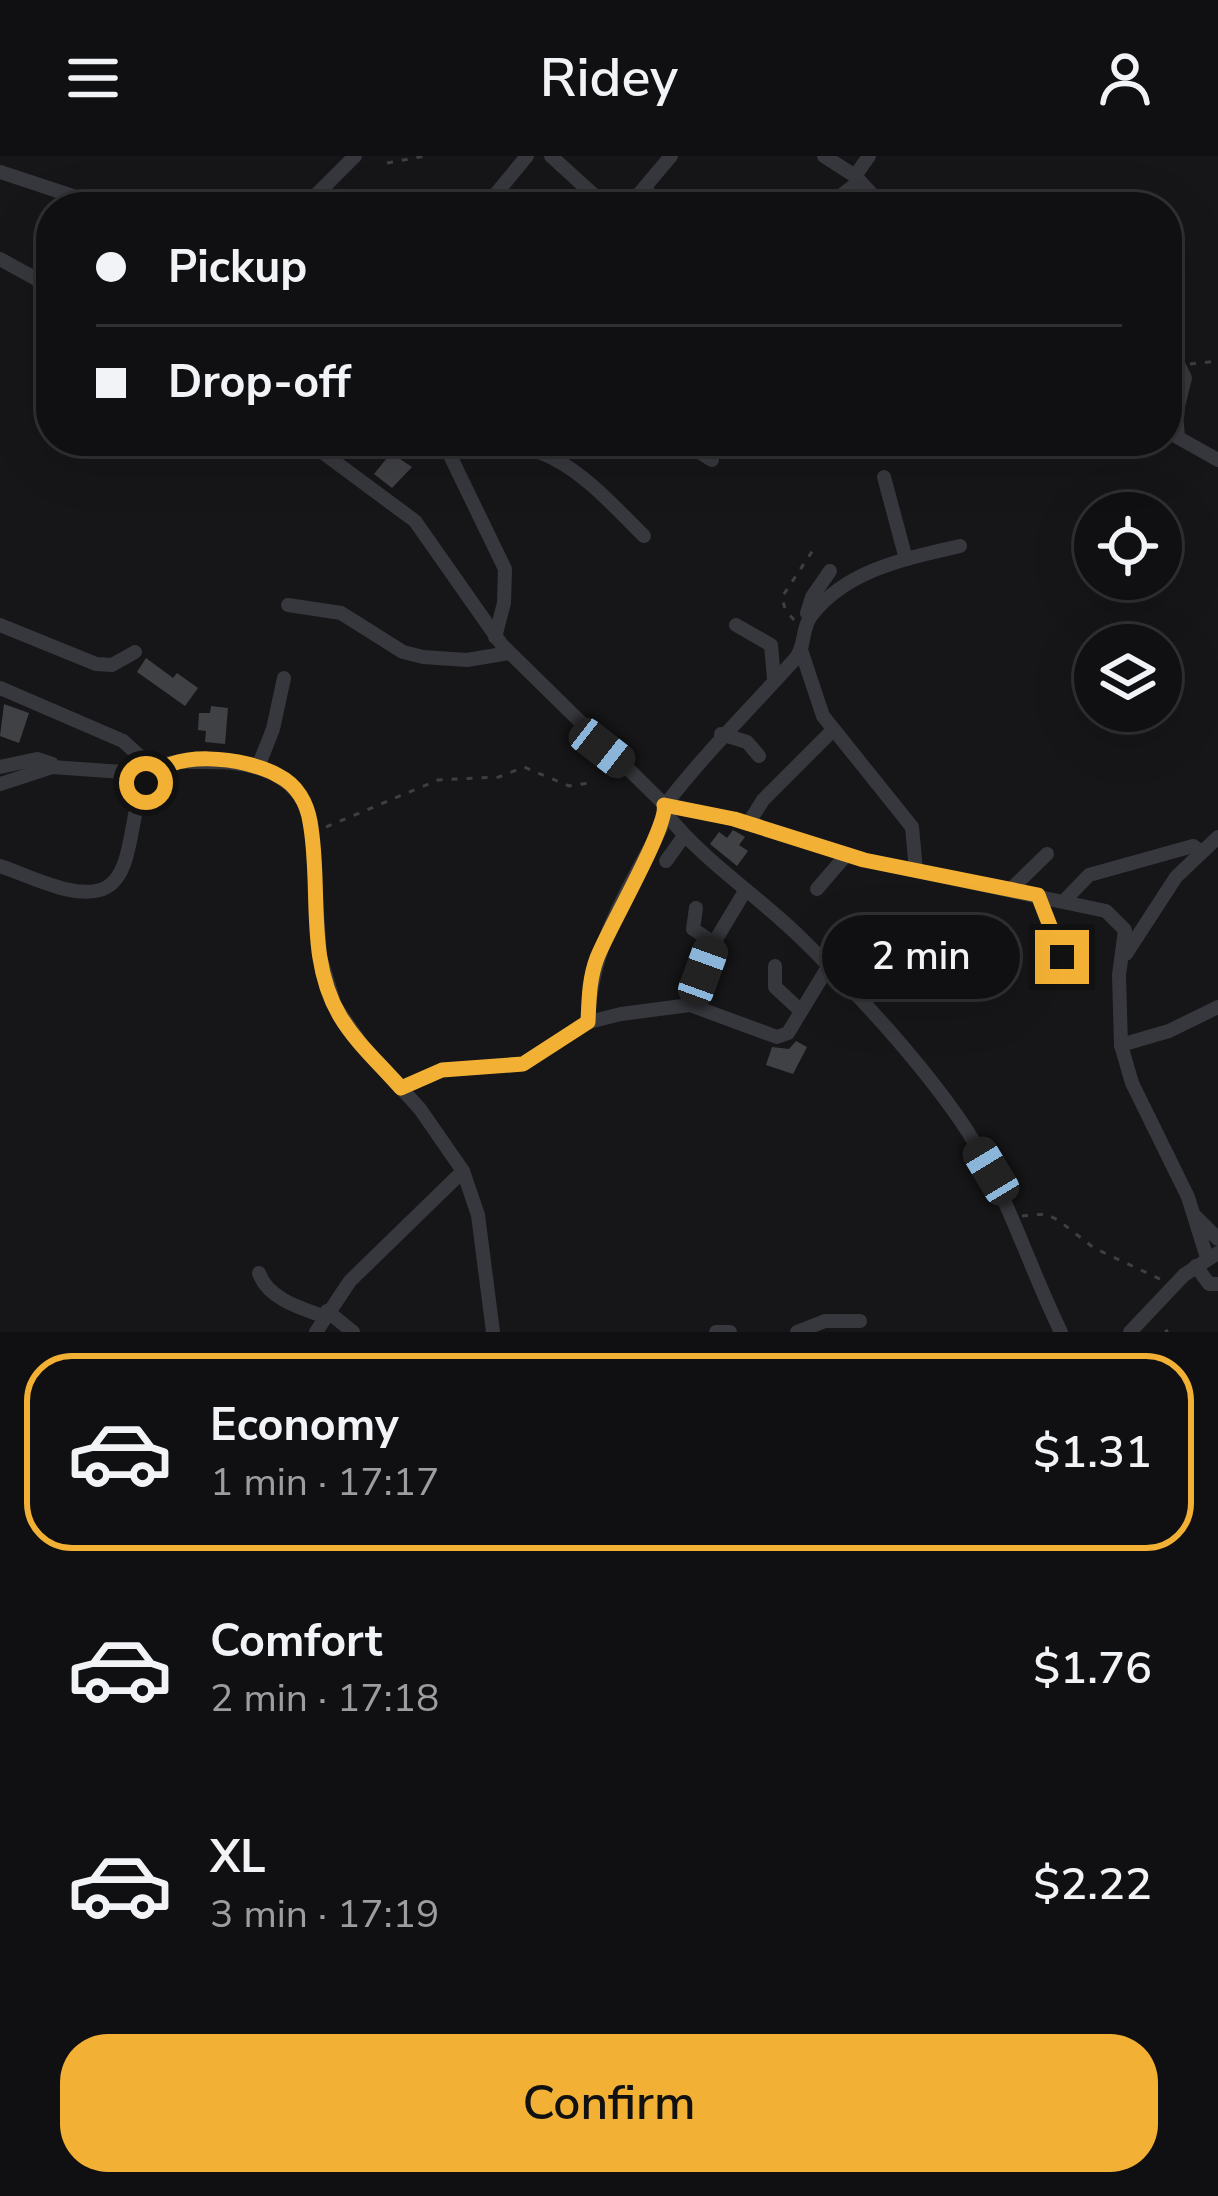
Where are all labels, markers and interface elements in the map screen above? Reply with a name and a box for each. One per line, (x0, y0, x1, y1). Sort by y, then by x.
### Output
text: Ridey (540, 41, 678, 115)
icon: menu (60, 45, 126, 111)
icon: person (1092, 45, 1158, 111)
text: Pickup (168, 237, 307, 298)
text: Drop-off (168, 352, 351, 413)
map controls (1074, 492, 1182, 732)
button: locate (1074, 492, 1182, 600)
button: layers (1074, 624, 1182, 732)
car (563, 712, 641, 784)
route start (119, 756, 173, 810)
callout: 2 min (822, 915, 1020, 999)
text: 2 min (871, 930, 971, 983)
route end (1035, 930, 1089, 984)
car (674, 931, 732, 1011)
car (957, 1131, 1025, 1211)
text: Economy (210, 1395, 399, 1456)
icon: car (66, 1398, 174, 1506)
text: $1.31 (1033, 1422, 1152, 1483)
text: 1 min · 17:17 (210, 1456, 439, 1509)
text: Comfort (210, 1611, 382, 1672)
icon: car (66, 1614, 174, 1722)
text: $1.76 (1033, 1638, 1152, 1699)
text: 2 min · 17:18 (210, 1672, 439, 1725)
text: XL (210, 1827, 266, 1888)
icon: car (66, 1830, 174, 1938)
text: $2.22 (1033, 1854, 1152, 1915)
text: 3 min · 17:19 (210, 1888, 439, 1941)
button: Confirm (60, 2034, 1158, 2172)

